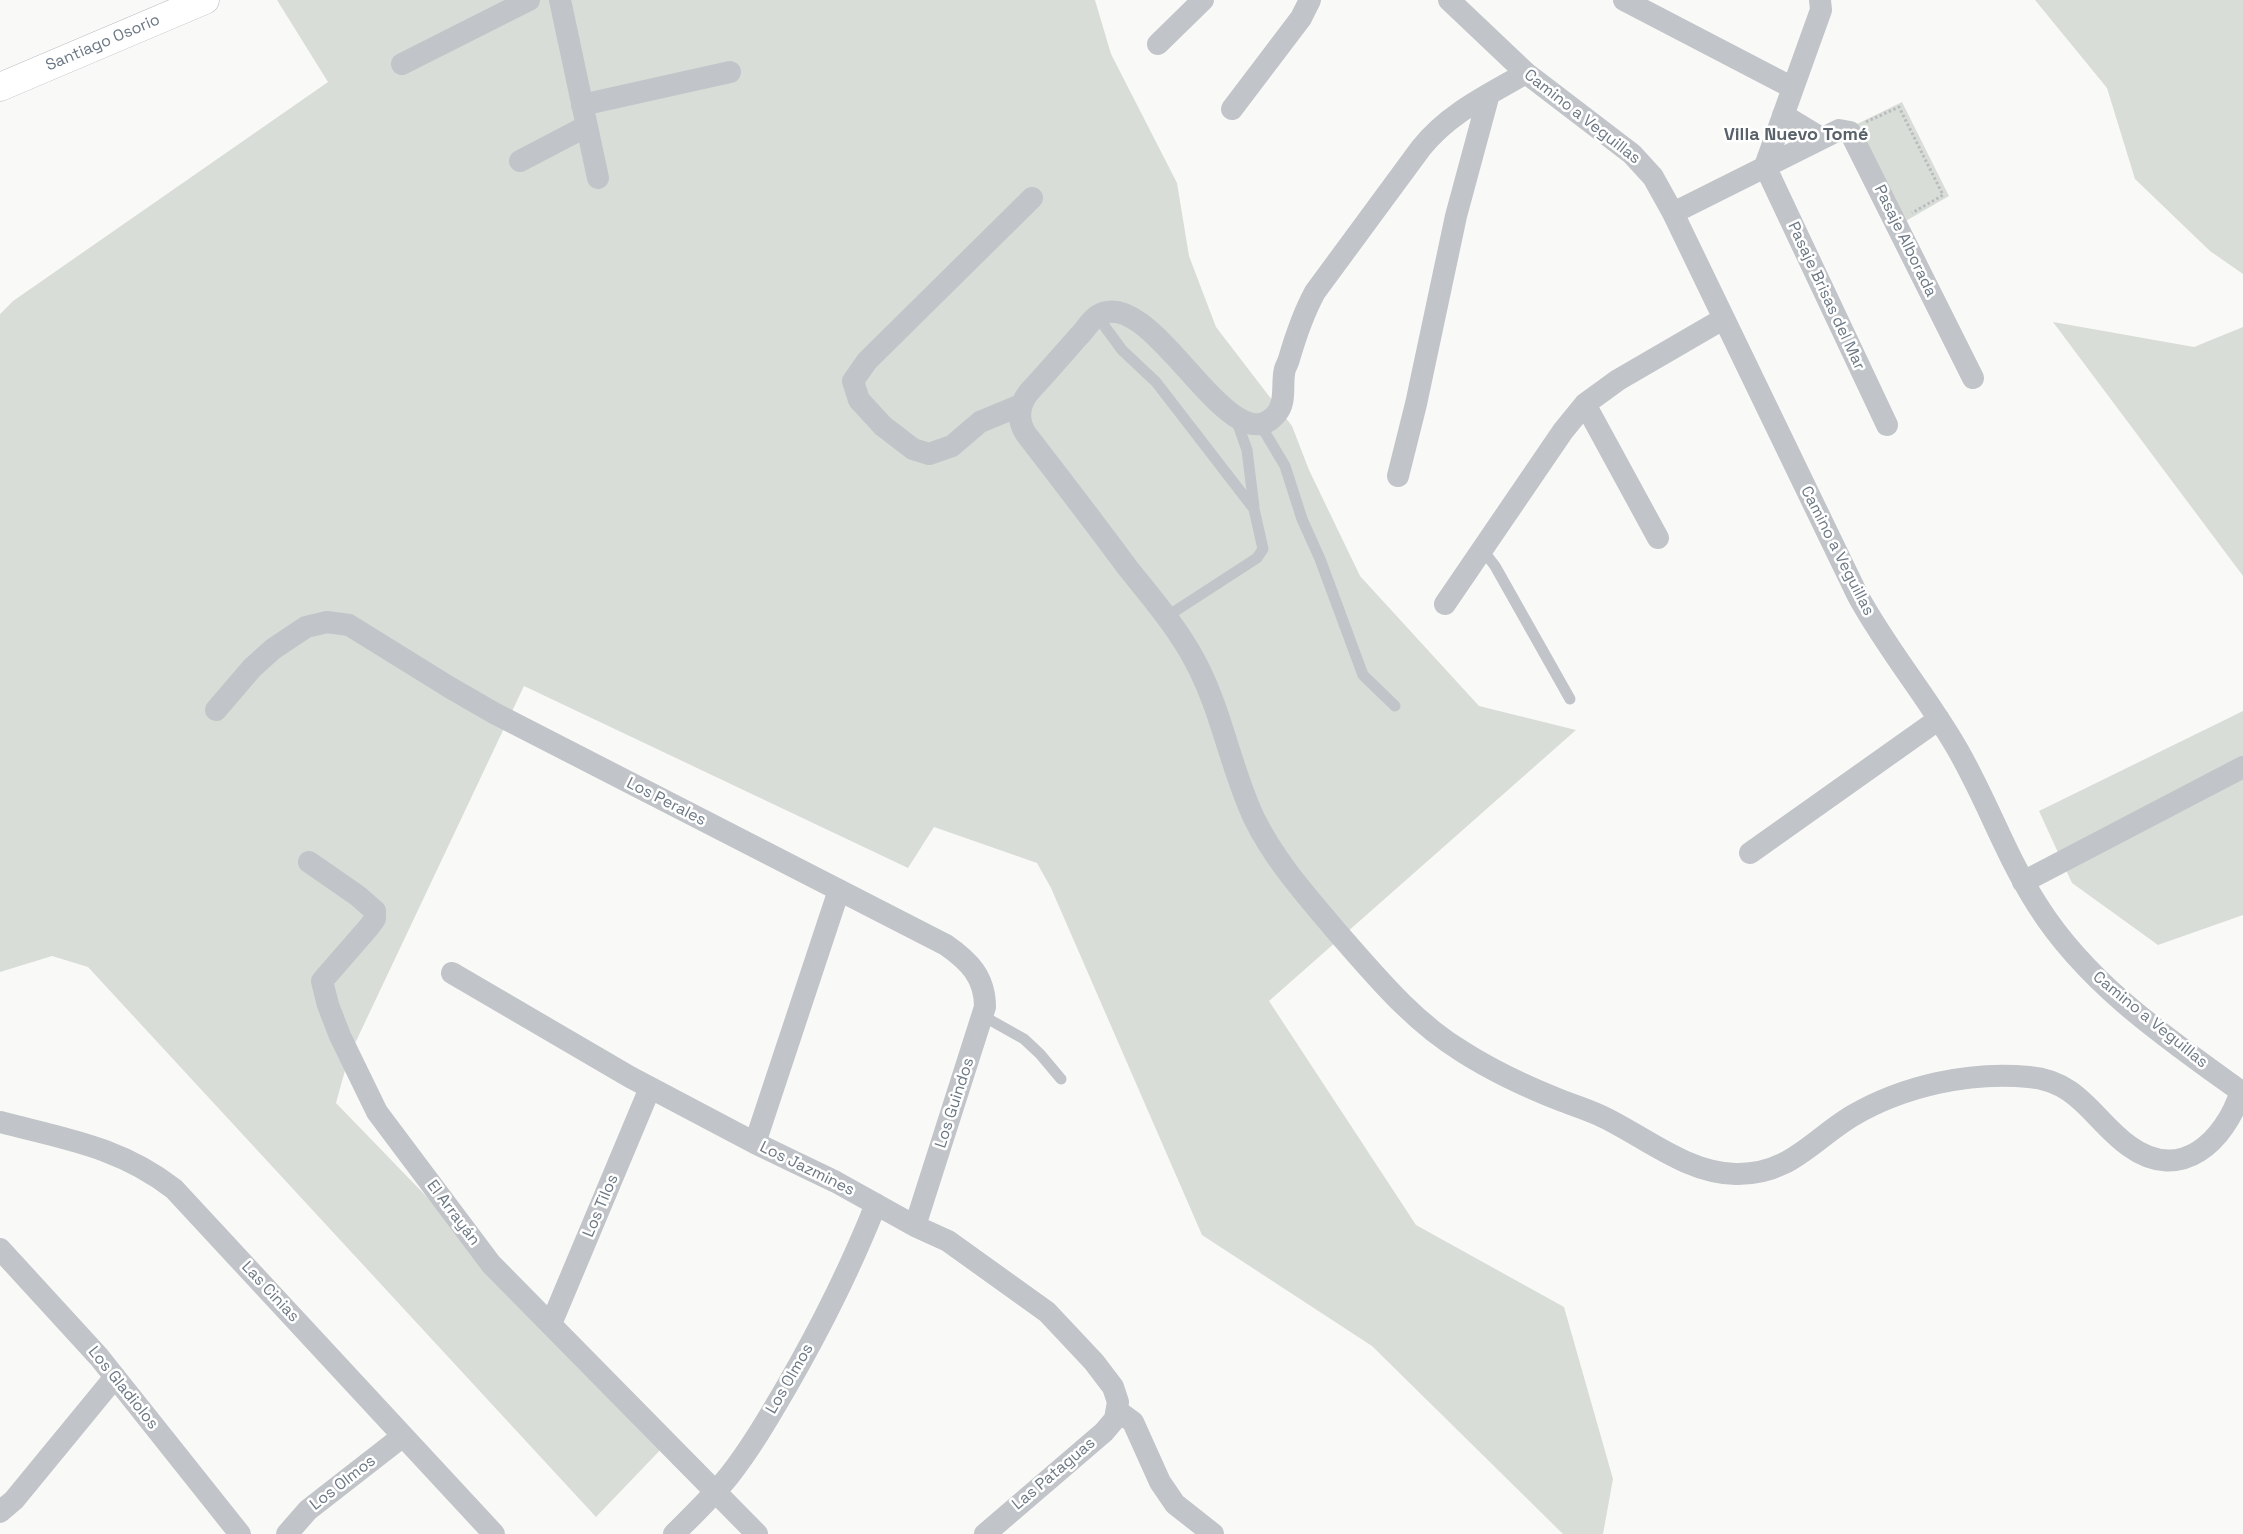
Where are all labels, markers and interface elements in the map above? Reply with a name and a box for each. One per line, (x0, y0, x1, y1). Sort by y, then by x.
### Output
street label: Santiago Osorio (43, 10, 163, 76)
street label: Camino a Veguillas (1520, 66, 1644, 168)
district label: Villa Nuevo Tomé (1724, 124, 1868, 146)
street label: Pasaje Alborada (1870, 182, 1940, 300)
street label: Pasaje Brisas del Mar (1783, 219, 1869, 373)
street label: Camino a Veguillas (1796, 483, 1878, 619)
street label: Los Perales (623, 774, 709, 830)
street label: Camino a Veguillas (2089, 968, 2211, 1072)
street label: Los Guindos (931, 1055, 979, 1151)
street label: Los Jazmines (756, 1138, 858, 1200)
street label: Los Tilos (579, 1172, 623, 1240)
street label: El Arrayán (422, 1177, 484, 1249)
street label: Las Cinias (237, 1258, 303, 1326)
street label: Los Olmos (762, 1341, 818, 1417)
street label: Los Gladiolos (84, 1343, 162, 1433)
street label: Las Pataguas (1009, 1434, 1099, 1514)
street label: Los Olmos (306, 1451, 380, 1515)

